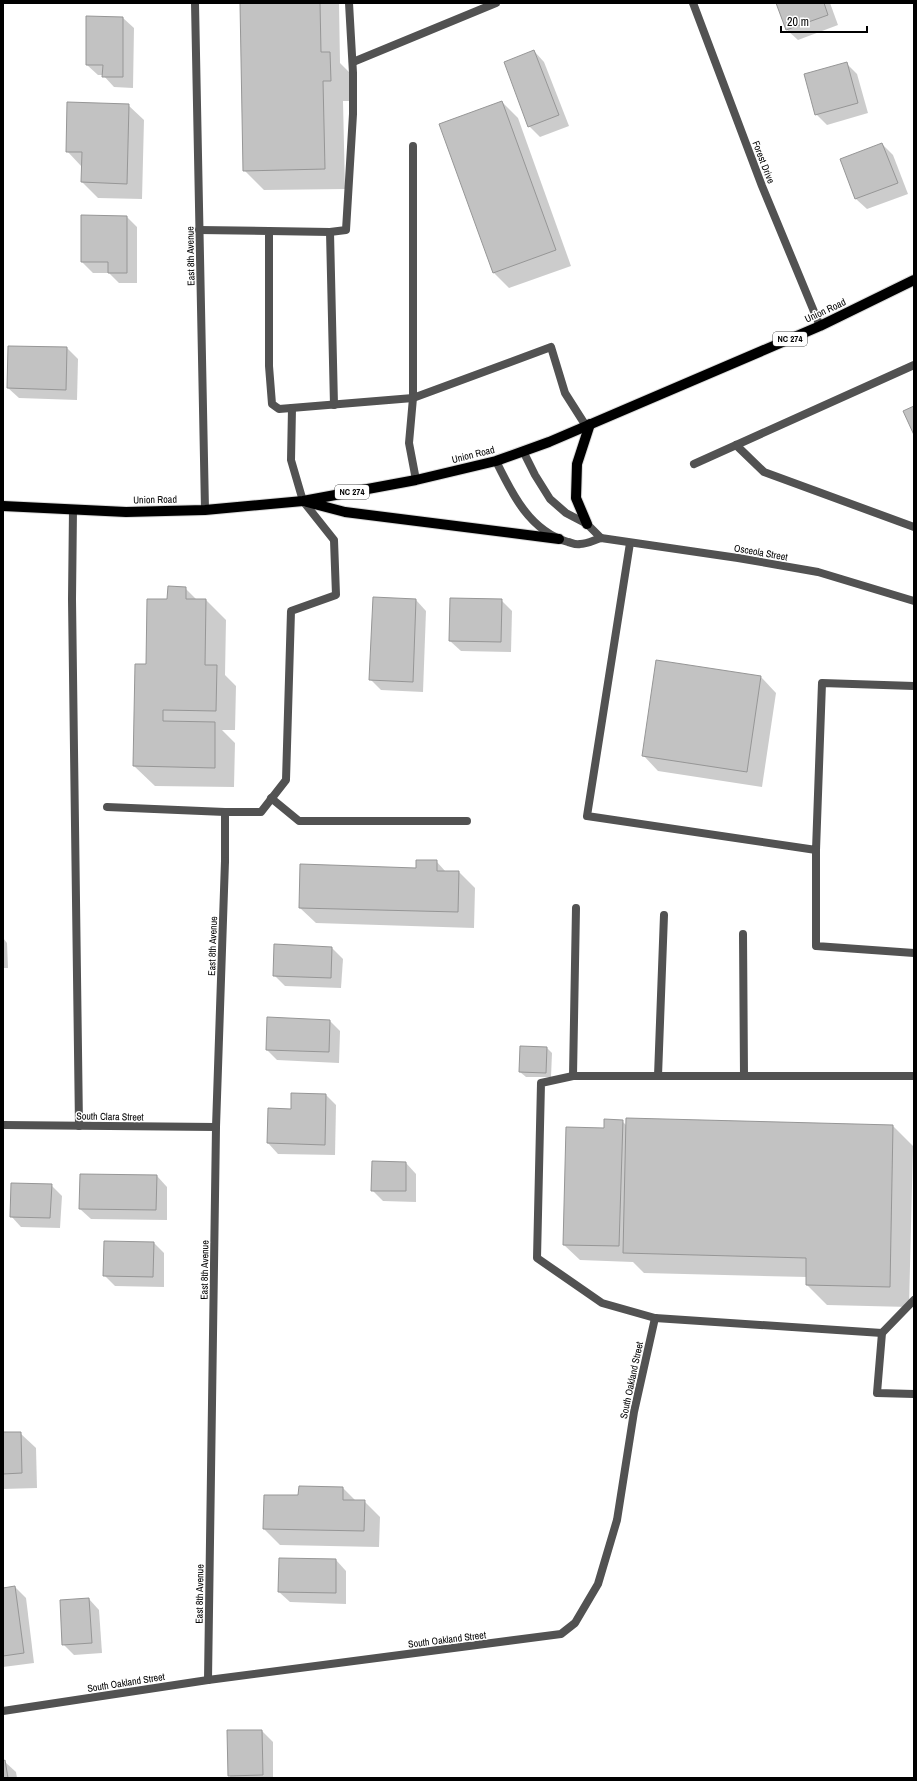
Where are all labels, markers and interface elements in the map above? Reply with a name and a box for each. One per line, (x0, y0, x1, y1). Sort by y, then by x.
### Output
scale bar (781, 8, 867, 34)
text: 20 m (787, 14, 809, 30)
street label: Forest Drive (749, 139, 778, 186)
street label: East 8th Avenue (183, 226, 198, 286)
street label: Union Road (803, 295, 848, 326)
road number: NC 274 (773, 332, 807, 346)
street label: Union Road (450, 443, 496, 466)
road number: NC 274 (335, 485, 369, 499)
street label: Union Road (133, 493, 177, 506)
street label: Osceola Street (733, 541, 789, 564)
street label: East 8th Avenue (205, 916, 220, 976)
street label: South Clara Street (76, 1109, 145, 1124)
street label: East 8th Avenue (197, 1240, 212, 1300)
street label: South Oakland Street (617, 1340, 646, 1420)
street label: East 8th Avenue (192, 1564, 207, 1624)
street label: South Oakland Street (407, 1628, 487, 1651)
street label: South Oakland Street (86, 1670, 167, 1695)

